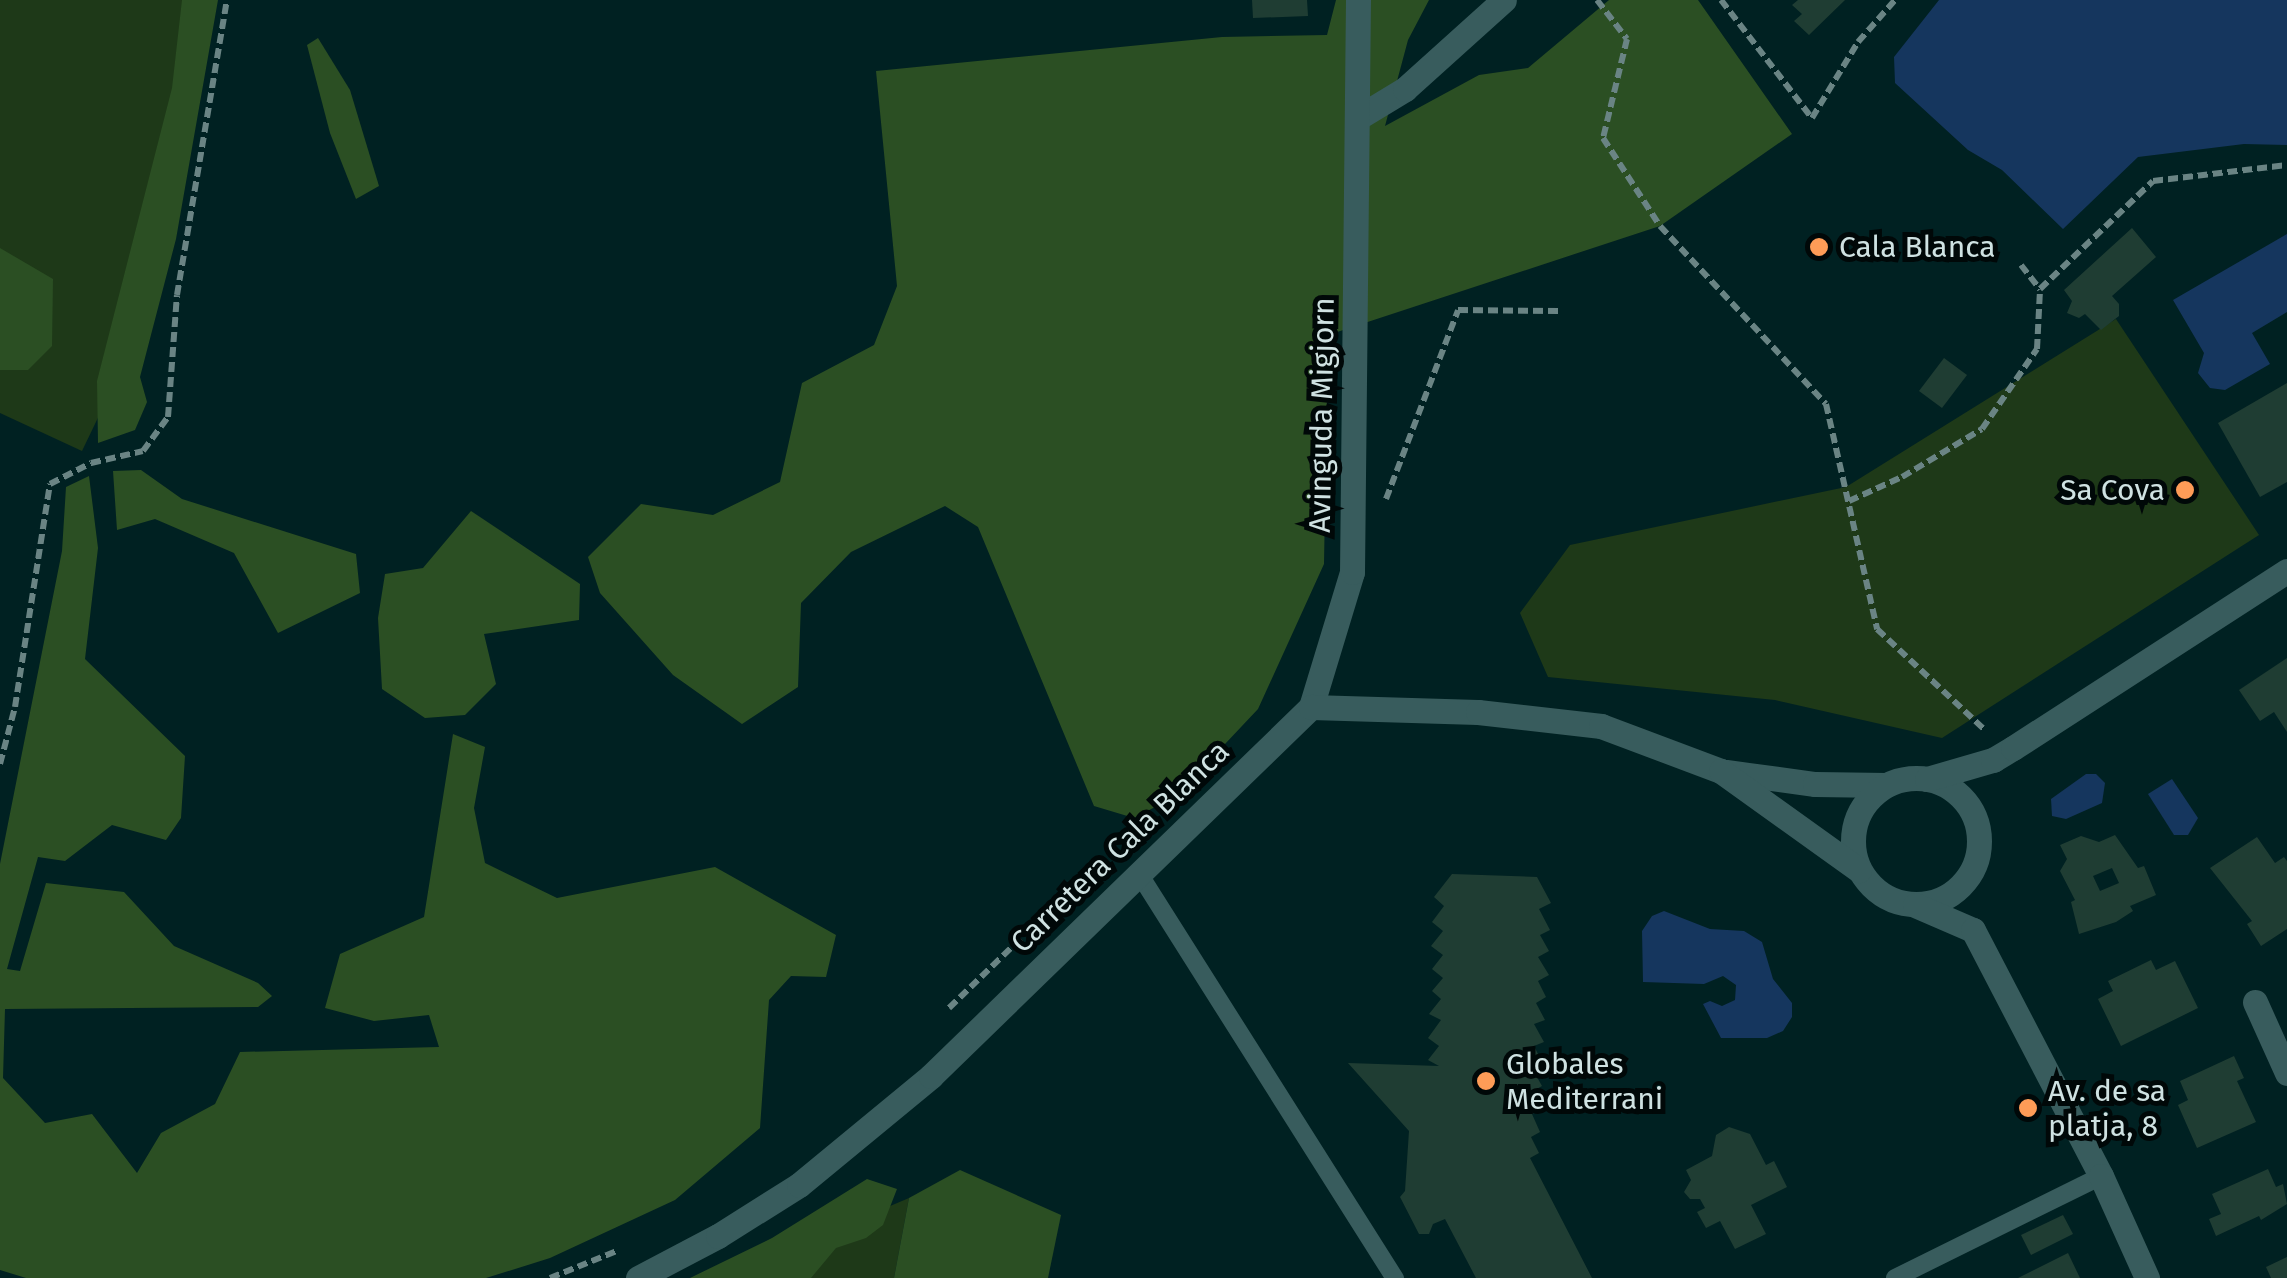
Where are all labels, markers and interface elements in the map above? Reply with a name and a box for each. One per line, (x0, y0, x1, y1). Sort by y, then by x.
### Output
place label: Cala Blanca (1839, 229, 1996, 265)
marker: Cala Blanca (1808, 236, 1830, 258)
street label: Avinguda Migjorn (1302, 297, 1342, 533)
place label: Sa Cova (2060, 472, 2165, 508)
marker: Sa Cova (2174, 479, 2196, 501)
street label: Carretera Cala Blanca (1003, 733, 1237, 961)
place label: Globales Mediterrani (1506, 1046, 1663, 1116)
marker: Globales Mediterrani (1475, 1070, 1497, 1092)
place label: Av. de sa platja, 8 (2048, 1073, 2166, 1144)
marker: Av. de sa platja, 8 (2017, 1097, 2039, 1119)

